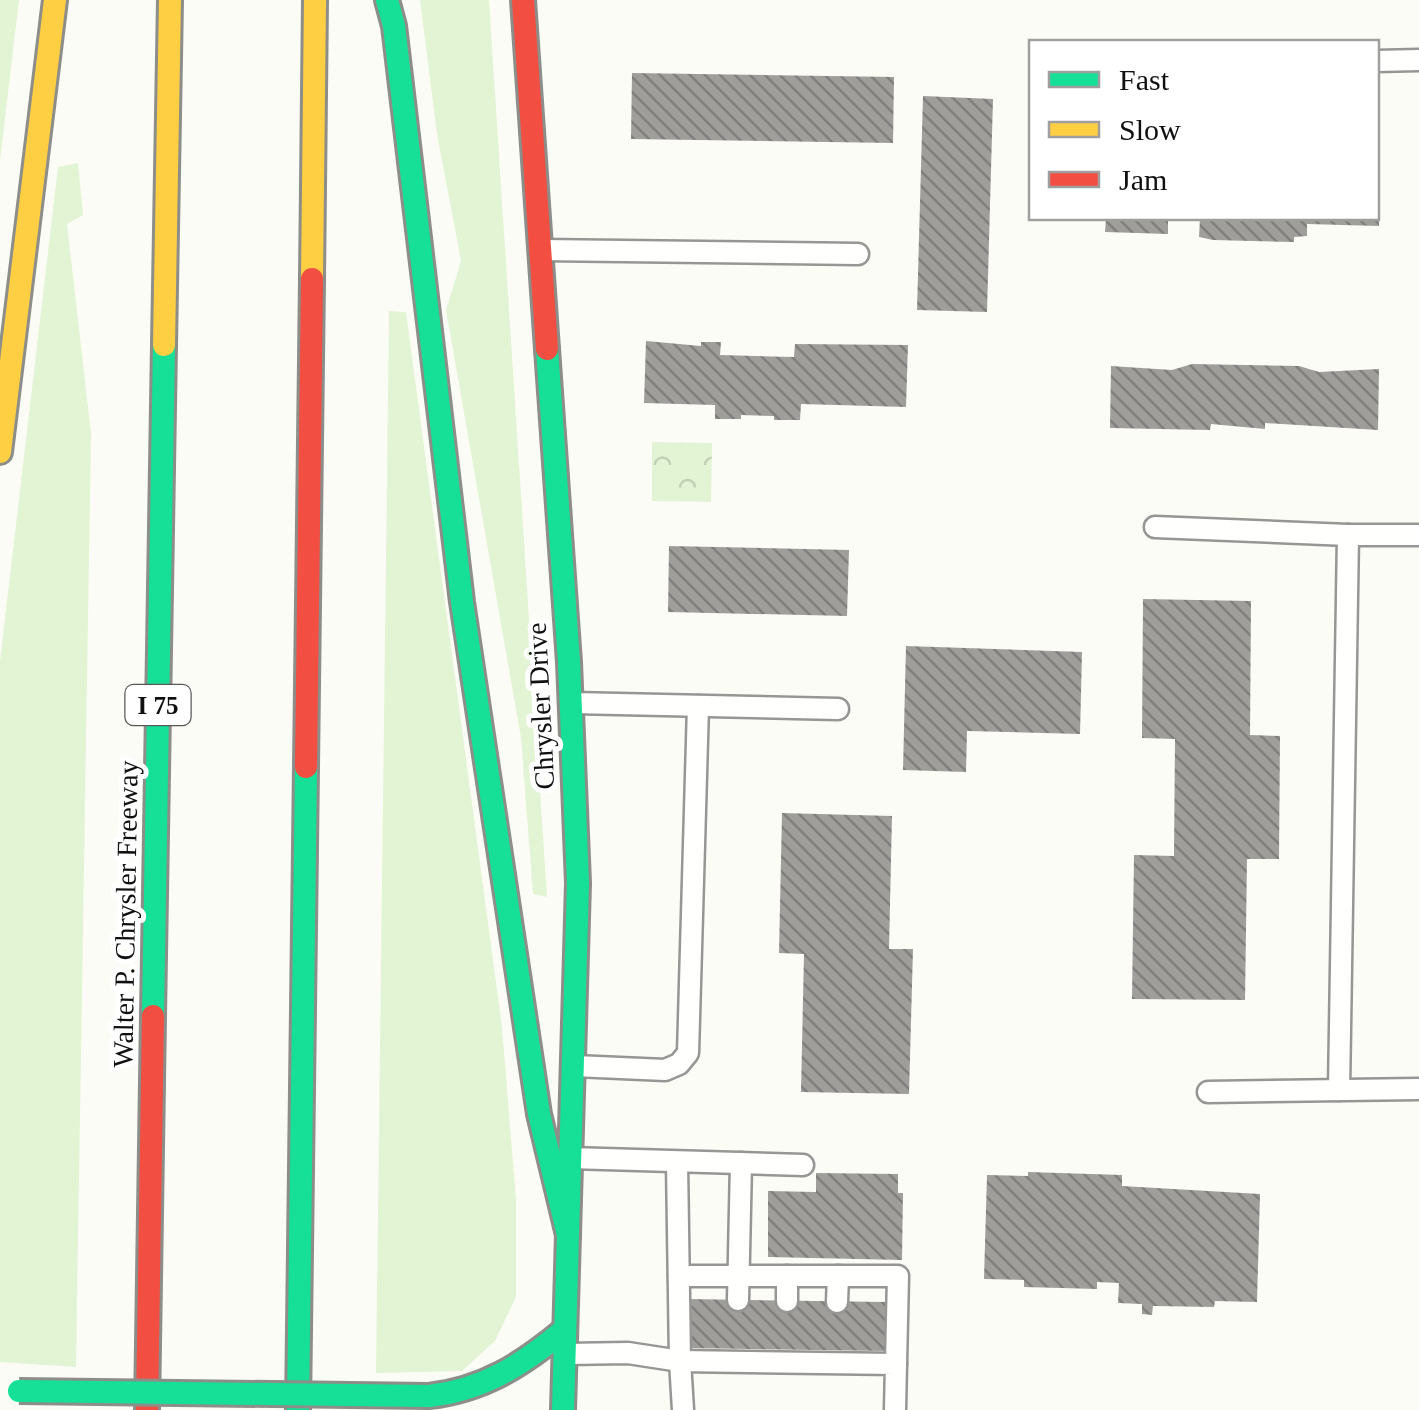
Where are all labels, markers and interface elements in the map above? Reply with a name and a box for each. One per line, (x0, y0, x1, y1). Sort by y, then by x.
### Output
legend (1029, 40, 1379, 220)
text: Fast (1119, 63, 1170, 96)
text: Slow (1119, 113, 1181, 146)
text: Jam (1119, 163, 1167, 196)
street label: Chrysler Drive (521, 622, 560, 790)
road number: I 75 (126, 685, 190, 725)
street label: Walter P. Chrysler Freeway (107, 760, 144, 1068)

